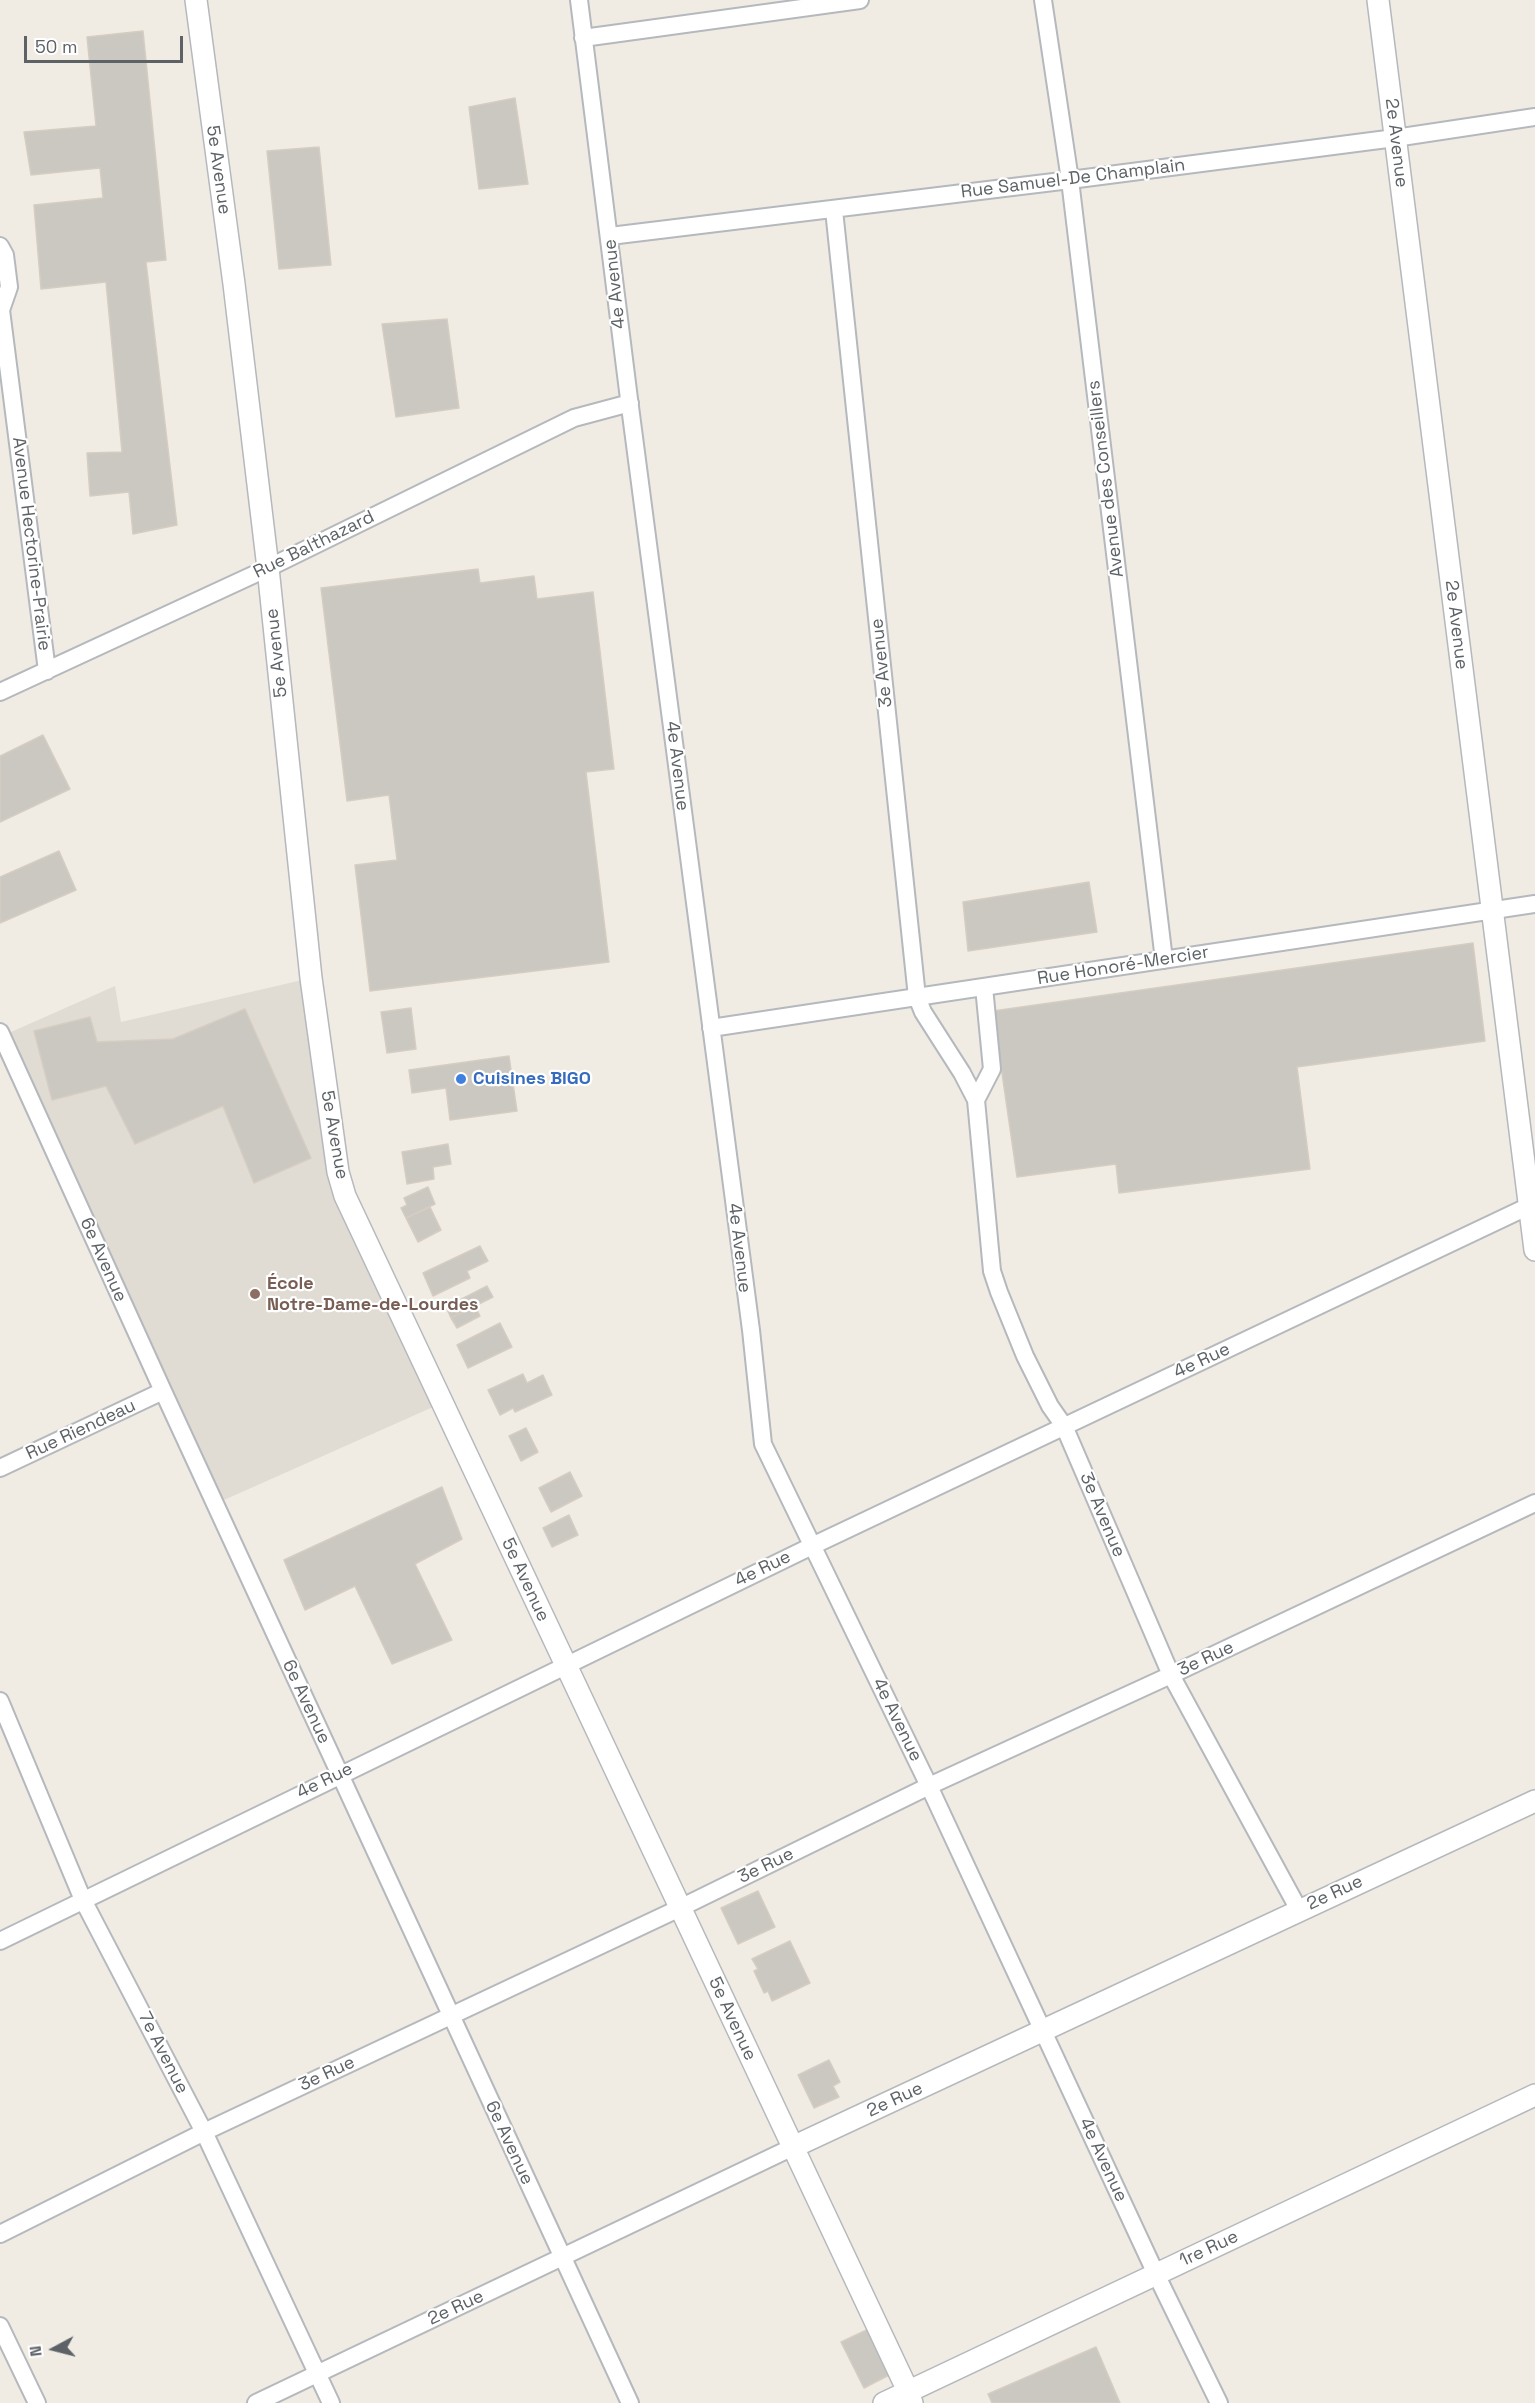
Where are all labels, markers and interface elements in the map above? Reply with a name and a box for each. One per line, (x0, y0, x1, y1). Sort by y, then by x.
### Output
scale bar (27, 24, 186, 62)
text: 50 m (35, 35, 77, 58)
street label: 2e Avenue (1380, 97, 1412, 189)
street label: 5e Avenue (201, 124, 235, 216)
street label: Rue Samuel-De Champlain (959, 155, 1187, 203)
street label: 4e Avenue (600, 238, 630, 330)
street label: Avenue des Conseillers (1083, 379, 1129, 579)
street label: Avenue Hectorine-Prairie (7, 436, 55, 652)
street label: Rue Balthazard (250, 506, 378, 584)
street label: 2e Avenue (1440, 579, 1472, 671)
street label: 5e Avenue (262, 607, 292, 699)
street label: 3e Avenue (867, 617, 897, 709)
street label: 4e Avenue (661, 720, 693, 812)
street label: Rue Honoré-Mercier (1036, 942, 1210, 990)
place label: Cuisines BIGO (473, 1068, 591, 1090)
marker: Cuisines BIGO (454, 1072, 468, 1086)
street label: 5e Avenue (316, 1089, 352, 1181)
street label: 4e Avenue (723, 1202, 755, 1294)
street label: 6e Avenue (75, 1215, 131, 1305)
place label: École Notre-Dame-de-Lourdes (267, 1273, 478, 1316)
marker: École Notre-Dame-de-Lourdes (248, 1287, 262, 1301)
street label: 4e Rue (1170, 1339, 1234, 1383)
street label: Rue Riendeau (23, 1395, 139, 1465)
street label: 3e Avenue (1075, 1469, 1129, 1561)
street label: 5e Avenue (496, 1535, 554, 1625)
street label: 4e Rue (731, 1546, 795, 1592)
street label: 3e Rue (1175, 1637, 1237, 1681)
street label: 6e Avenue (277, 1657, 335, 1747)
street label: 4e Avenue (868, 1675, 926, 1765)
street label: 4e Rue (293, 1758, 357, 1804)
street label: 3e Rue (735, 1843, 797, 1889)
street label: 2e Rue (1304, 1871, 1366, 1915)
street label: 5e Avenue (703, 1974, 761, 2064)
street label: 7e Avenue (133, 2008, 193, 2098)
street label: 3e Rue (296, 2052, 358, 2096)
street label: 2e Rue (864, 2078, 926, 2122)
street label: 6e Avenue (480, 2098, 538, 2188)
street label: 4e Avenue (1074, 2115, 1132, 2205)
street label: 1re Rue (1176, 2226, 1242, 2272)
street label: 2e Rue (425, 2286, 487, 2330)
north arrow (24, 2319, 84, 2379)
text: N (25, 2345, 47, 2358)

